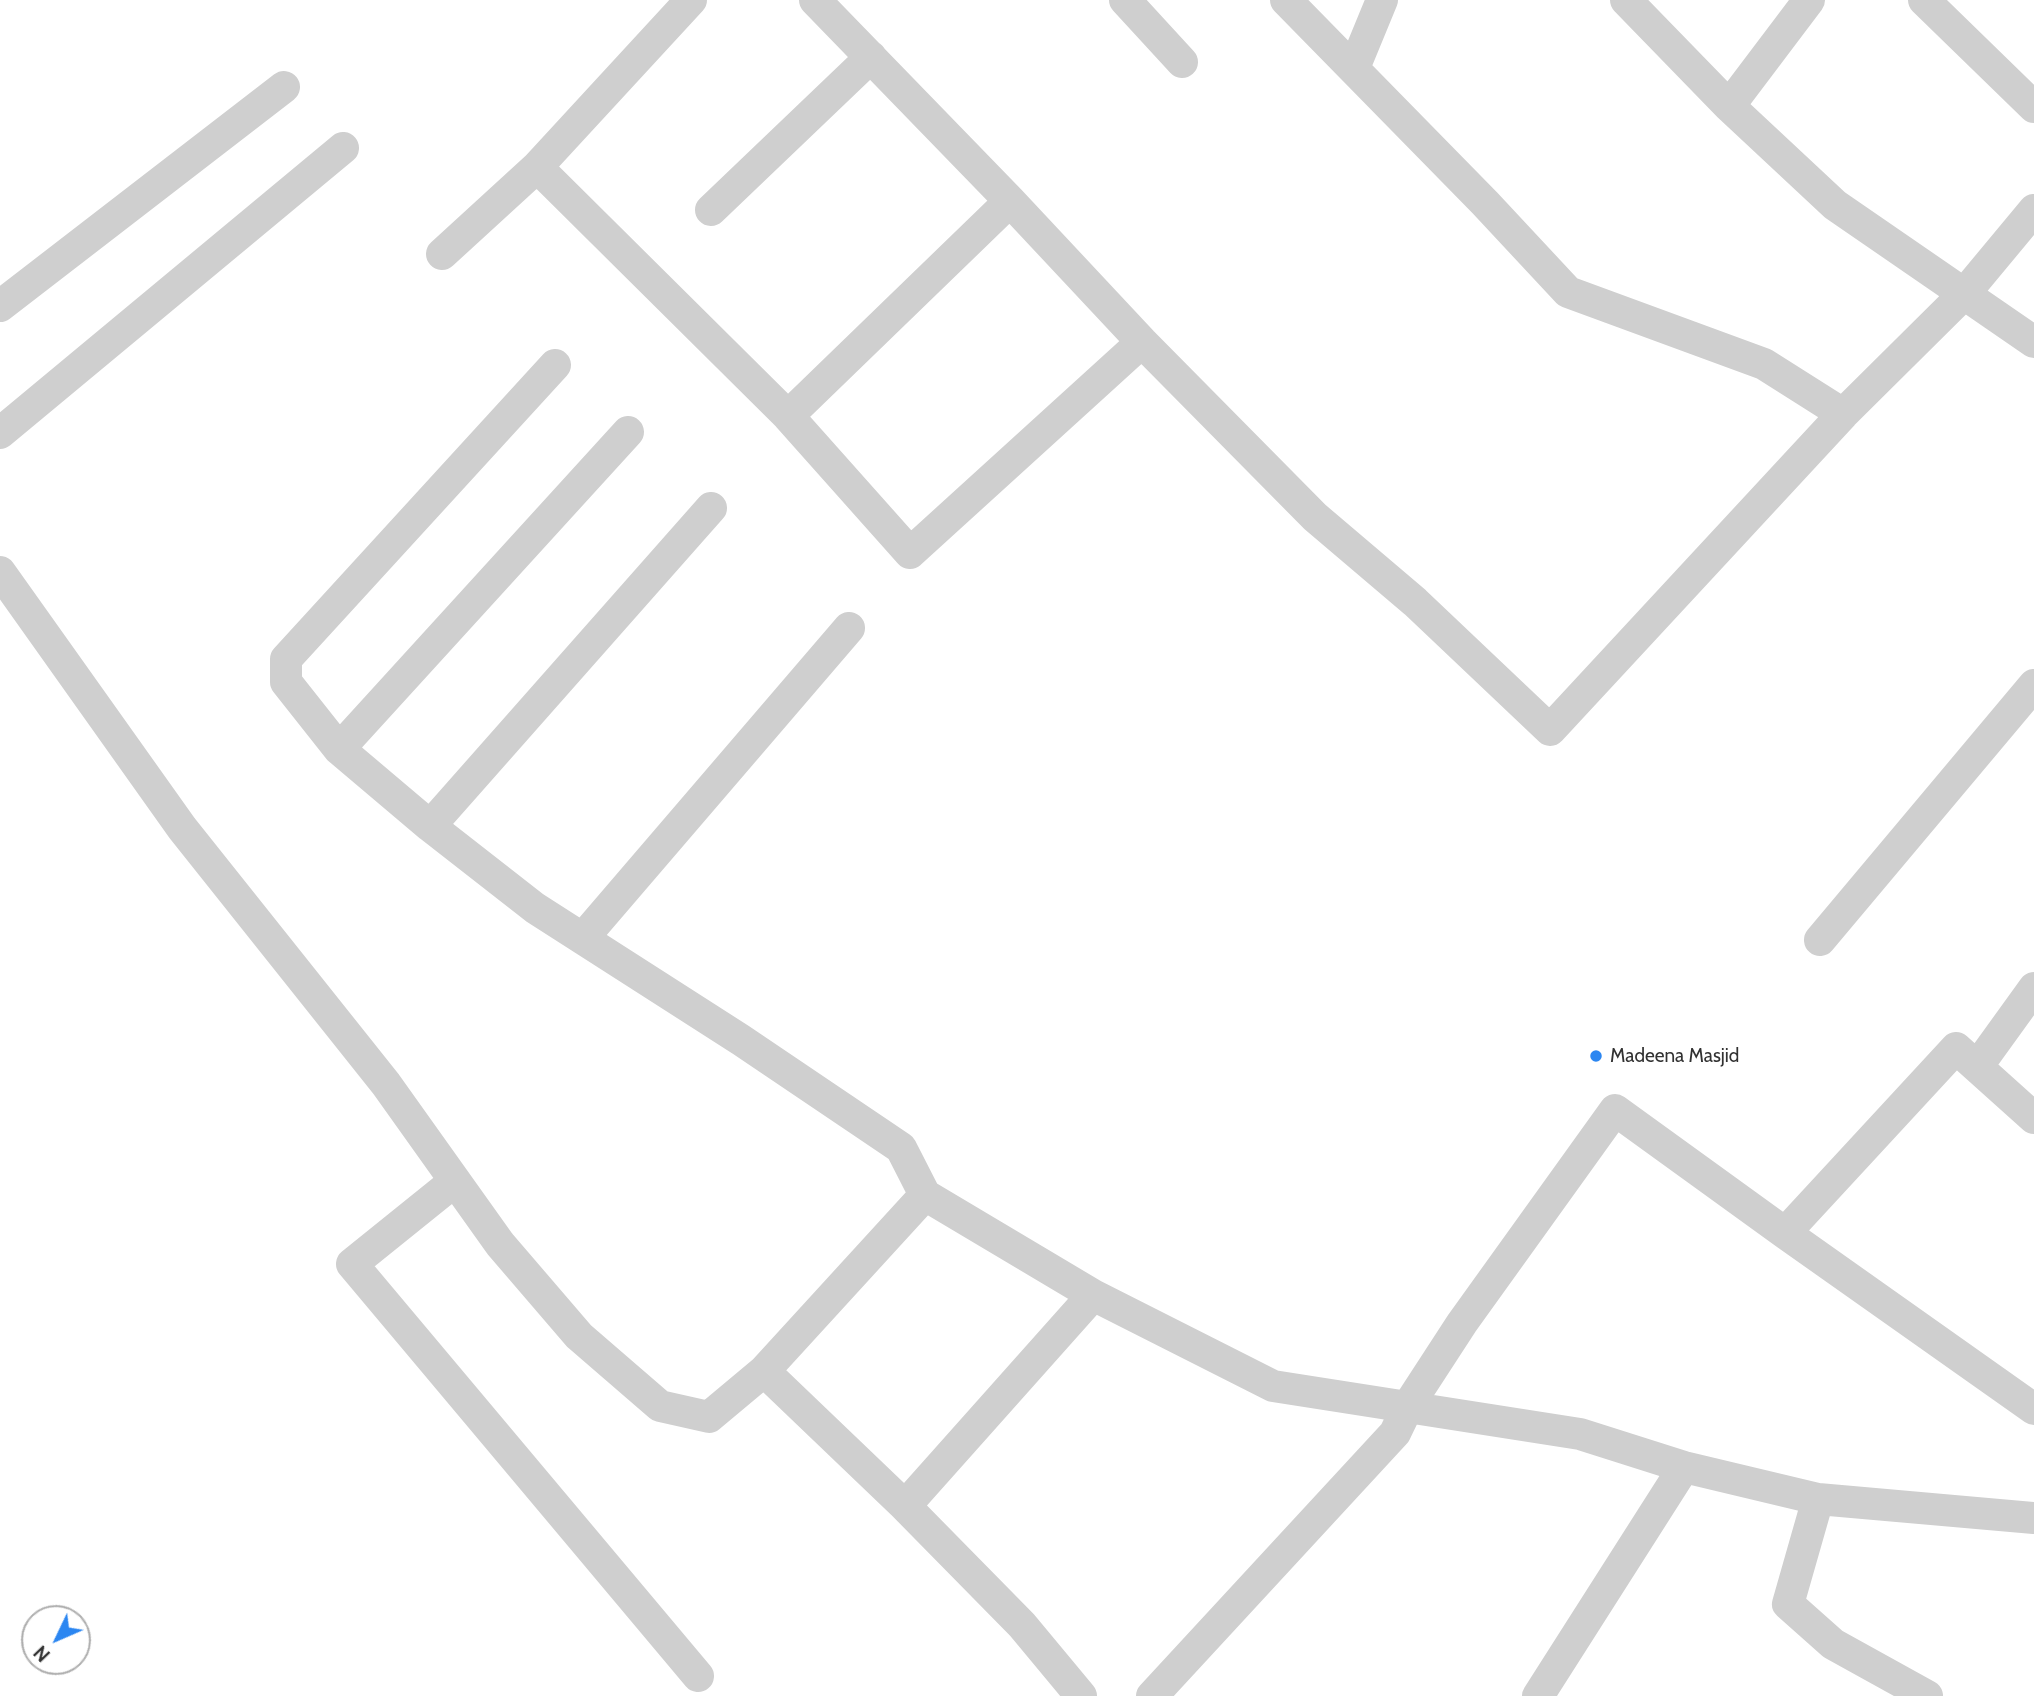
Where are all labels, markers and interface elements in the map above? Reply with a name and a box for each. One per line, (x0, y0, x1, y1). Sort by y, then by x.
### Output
place label: Madeena Masjid (1610, 1045, 1739, 1067)
marker: Madeena Masjid (1588, 1048, 1604, 1064)
north arrow (21, 1605, 91, 1675)
text: N (29, 1641, 55, 1666)

